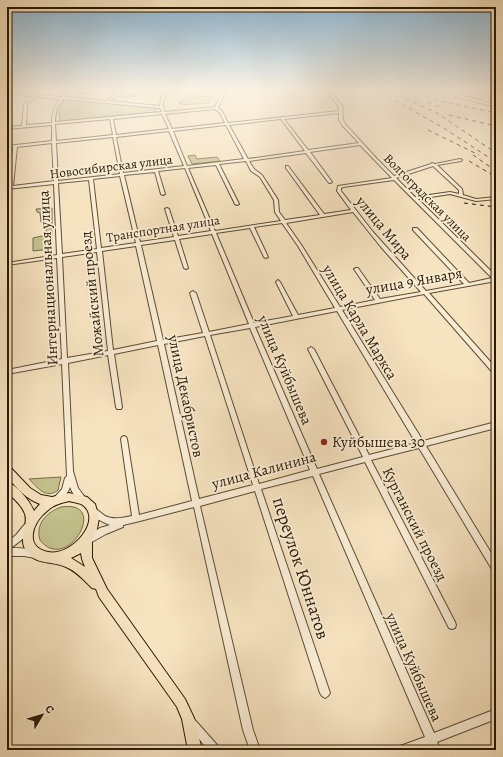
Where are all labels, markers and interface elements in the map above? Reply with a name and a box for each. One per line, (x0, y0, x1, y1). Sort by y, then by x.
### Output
street label: Волгоградская улица (380, 150, 475, 245)
street label: Новосибирская улица (49, 151, 173, 182)
street label: Интернациональная улица (33, 190, 63, 366)
street label: улица Мира (351, 191, 417, 264)
street label: Транспортная улица (105, 211, 221, 246)
street label: Можайский проезд (75, 230, 109, 358)
street label: улица Карла Маркса (317, 260, 402, 383)
street label: улица 9 Января (363, 263, 464, 300)
street label: улица Куйбышева (253, 311, 317, 428)
street label: улица Декабристов (163, 332, 209, 459)
place label: Куйбышева 30 (332, 432, 425, 452)
marker: Куйбышева 30 (319, 437, 329, 447)
street label: улица Калинина (209, 446, 318, 494)
street label: Курганский проезд (378, 464, 452, 584)
street label: переулок Юннатов (267, 494, 335, 642)
street label: улица Куйбышева (381, 609, 447, 725)
north arrow (22, 695, 62, 735)
text: С (41, 702, 58, 717)

